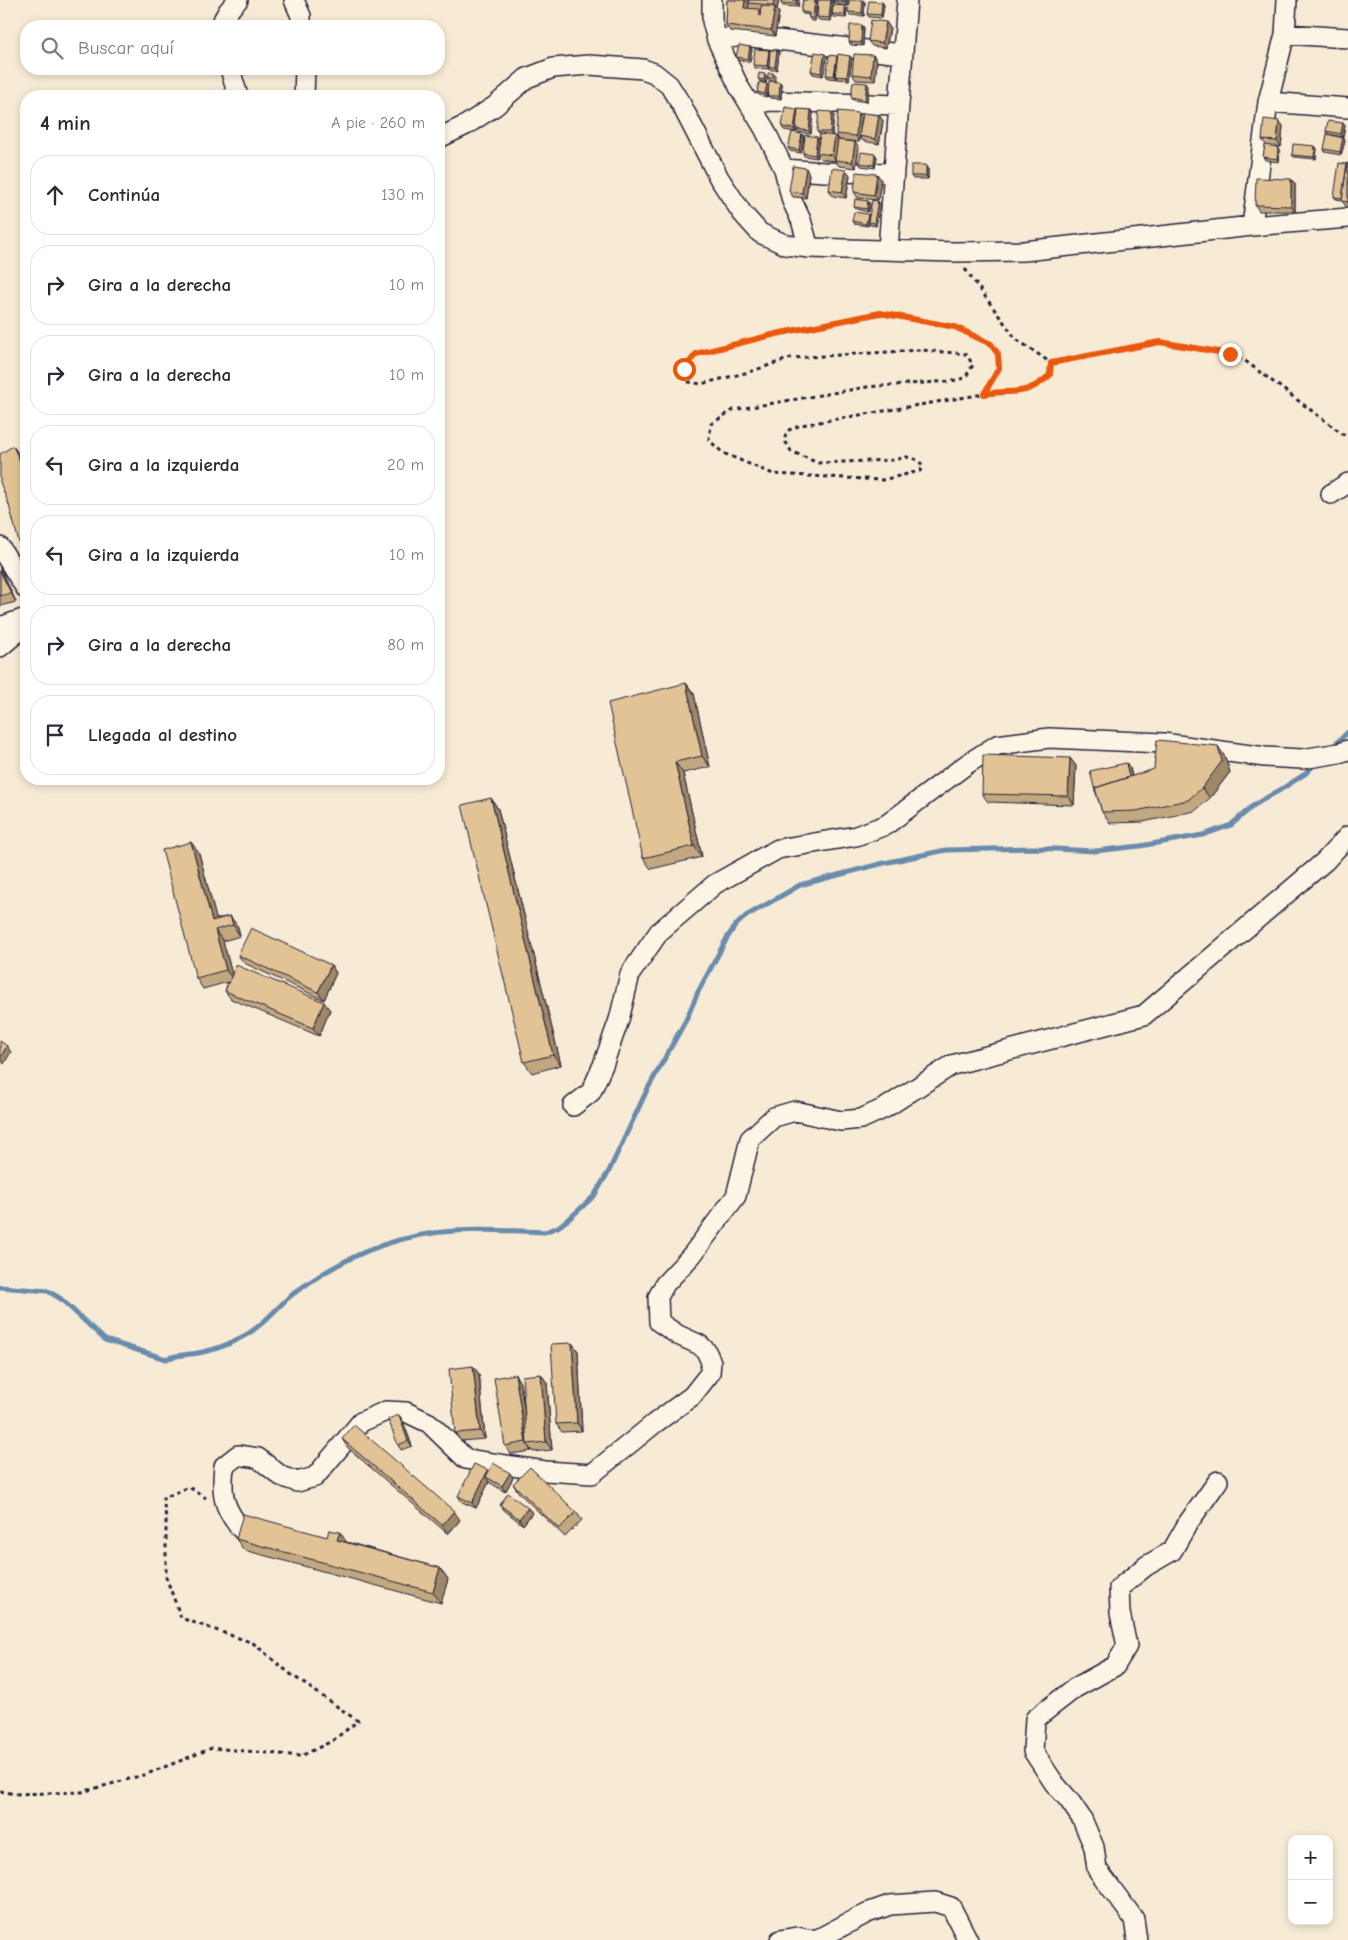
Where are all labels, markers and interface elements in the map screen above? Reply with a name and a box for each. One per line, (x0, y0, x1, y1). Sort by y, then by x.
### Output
search box (20, 20, 445, 75)
icon: search (38, 34, 66, 62)
text: Buscar aquí (78, 37, 174, 59)
text: 4 min (40, 111, 91, 135)
text: A pie · 260 m (331, 114, 425, 132)
icon: ahead (41, 181, 69, 209)
text: Continúa (88, 184, 160, 206)
text: 130 m (381, 186, 424, 204)
icon: right (41, 271, 69, 299)
text: Gira a la derecha (88, 274, 231, 296)
text: 10 m (389, 276, 424, 294)
route end (1219, 343, 1242, 366)
route start (673, 358, 696, 381)
icon: right (41, 361, 69, 389)
text: Gira a la derecha (88, 364, 231, 386)
text: 10 m (389, 366, 424, 384)
icon: left (41, 451, 69, 479)
text: Gira a la izquierda (88, 454, 239, 476)
text: 20 m (387, 456, 424, 474)
icon: left (41, 541, 69, 569)
text: Gira a la izquierda (88, 544, 239, 566)
text: 10 m (389, 546, 424, 564)
icon: right (41, 631, 69, 659)
text: Gira a la derecha (88, 634, 231, 656)
text: 80 m (387, 636, 424, 654)
icon: arrive (41, 721, 69, 749)
text: Llegada al destino (88, 724, 237, 746)
map controls (1288, 1835, 1333, 1925)
button: + (1288, 1835, 1333, 1880)
button: − (1288, 1880, 1333, 1925)

